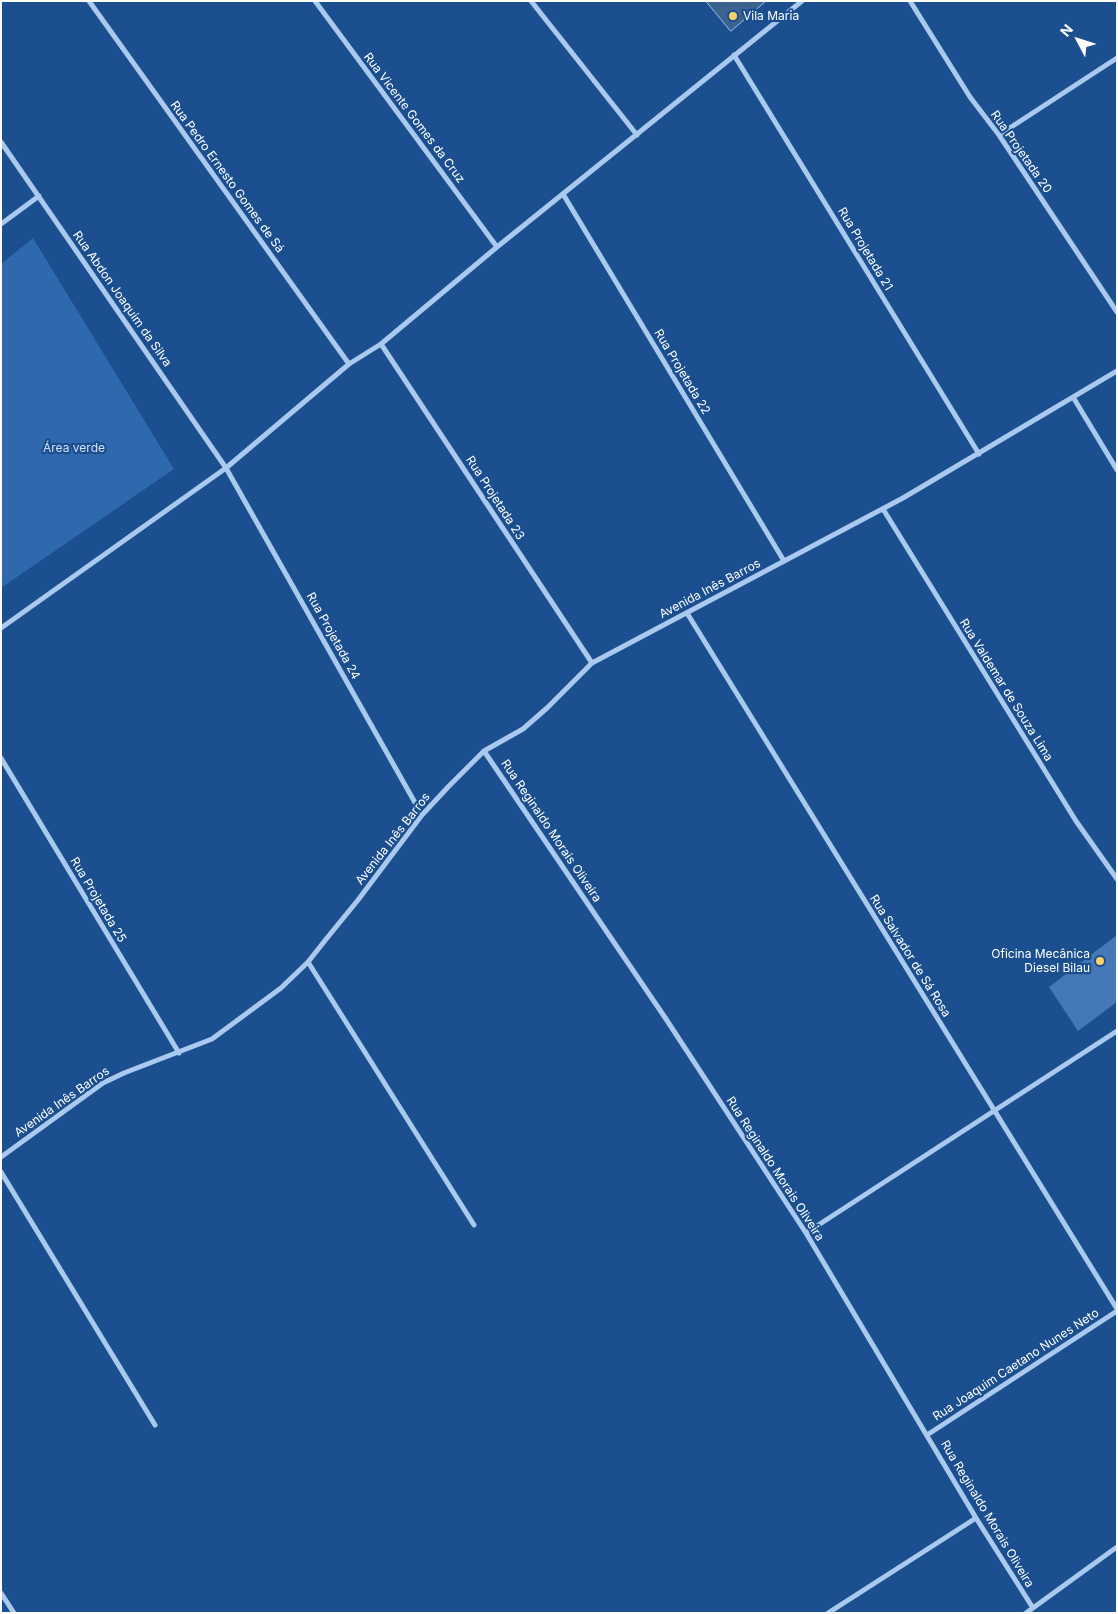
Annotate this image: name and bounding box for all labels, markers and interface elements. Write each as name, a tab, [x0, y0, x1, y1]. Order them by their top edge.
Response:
place label: Vila Maria	[743, 9, 799, 23]
marker: Vila Maria	[727, 10, 739, 22]
north arrow	[1053, 15, 1103, 65]
text: N	[1056, 20, 1076, 40]
street label: Rua Vicente Gomes da Cruz	[360, 50, 468, 186]
street label: Rua Pedro Ernesto Gomes de Sá	[167, 98, 287, 256]
street label: Rua Projetada 20	[987, 108, 1055, 196]
street label: Rua Projetada 21	[835, 205, 895, 293]
street label: Rua Abdon Joaquim da Silva	[70, 228, 174, 370]
street label: Rua Projetada 22	[651, 327, 713, 417]
park label: Área verde	[43, 441, 105, 455]
street label: Rua Projetada 23	[463, 453, 527, 543]
street label: Avenida Inês Barros	[657, 556, 763, 622]
street label: Rua Projetada 24	[303, 590, 363, 682]
street label: Rua Valdemar de Souza Lima	[956, 616, 1056, 764]
street label: Rua Reginaldo Morais Oliveira	[498, 757, 604, 905]
street label: Avenida Inês Barros	[353, 790, 433, 888]
street label: Rua Projetada 25	[67, 855, 129, 945]
street label: Rua Salvador de Sá Rosa	[866, 892, 954, 1020]
place label: Oficina Mecânica Diesel Bilau	[991, 947, 1090, 975]
marker: Oficina Mecânica Diesel Bilau	[1094, 955, 1106, 967]
street label: Avenida Inês Barros	[12, 1064, 112, 1140]
street label: Rua Reginaldo Morais Oliveira	[723, 1094, 827, 1244]
street label: Rua Joaquim Caetano Nunes Neto	[930, 1306, 1102, 1424]
street label: Rua Reginaldo Morais Oliveira	[937, 1438, 1037, 1590]

